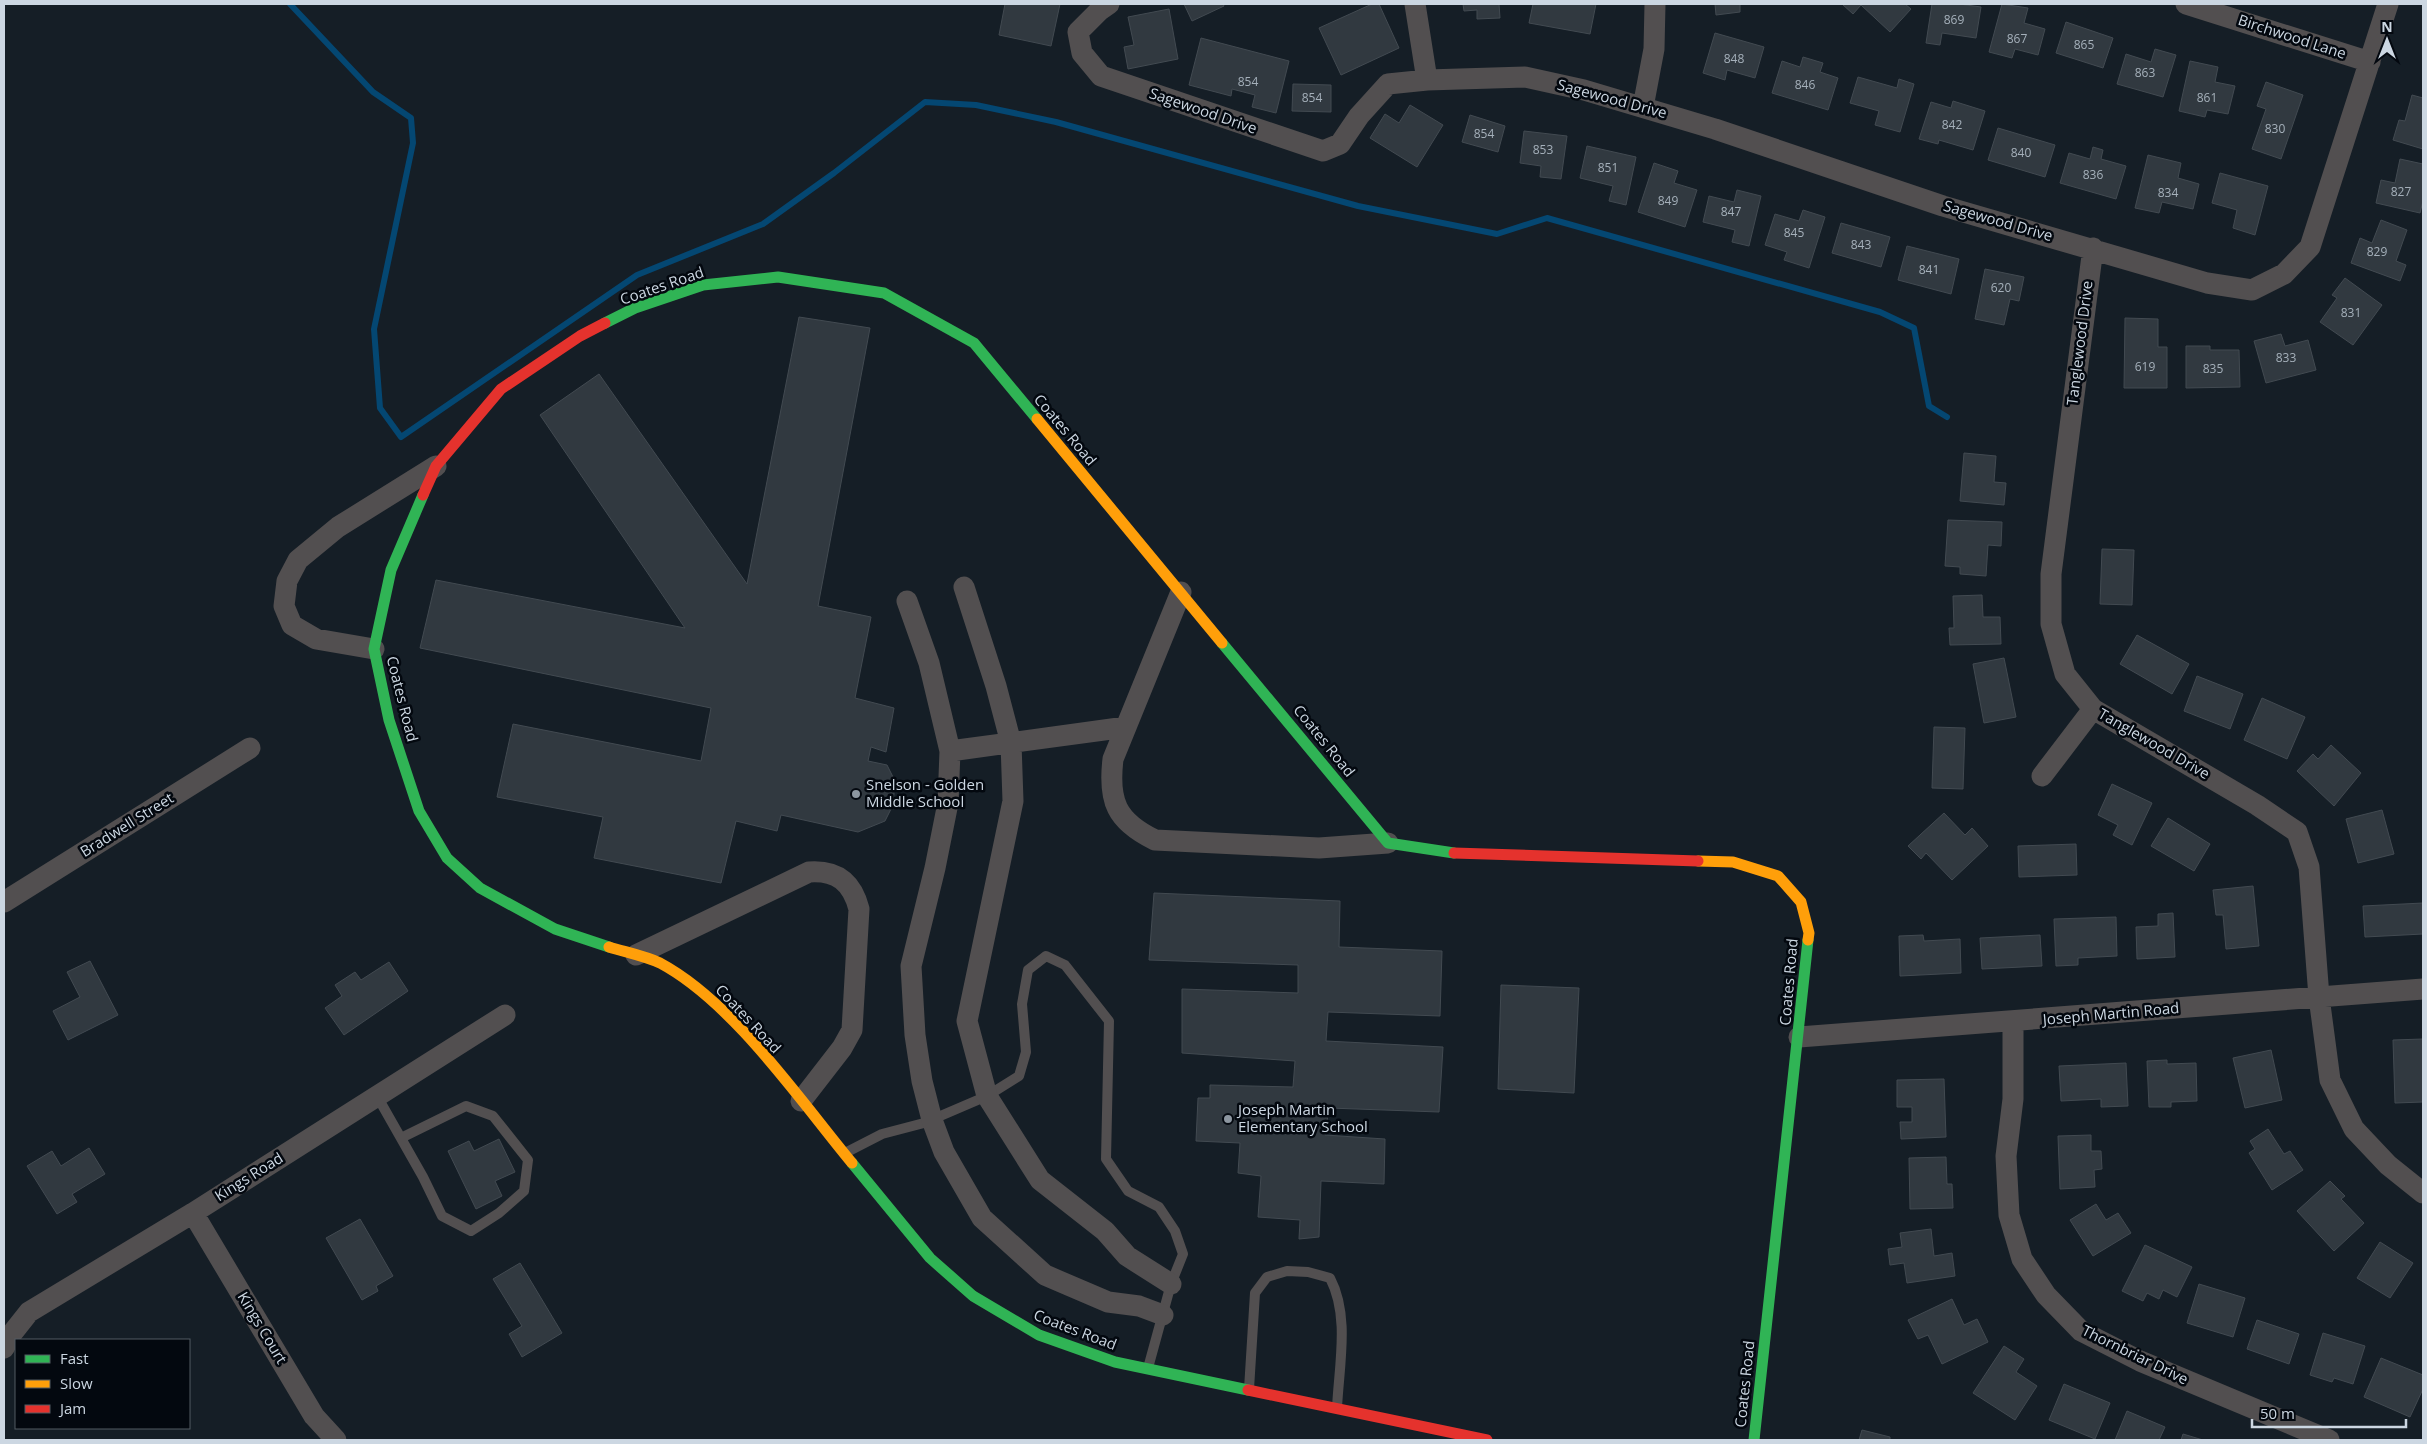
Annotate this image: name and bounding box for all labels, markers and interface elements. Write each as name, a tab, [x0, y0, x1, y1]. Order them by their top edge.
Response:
street label: Birchwood Lane	[2236, 9, 2349, 63]
house number: 869	[1944, 11, 1964, 28]
north arrow	[2362, 15, 2412, 65]
text: N	[2381, 17, 2393, 36]
house number: 867	[2007, 30, 2027, 47]
house number: 865	[2074, 36, 2094, 53]
house number: 848	[1724, 50, 1744, 67]
house number: 863	[2135, 64, 2155, 81]
house number: 854	[1238, 73, 1258, 90]
street label: Sagewood Drive	[1555, 74, 1669, 122]
house number: 846	[1795, 76, 1815, 93]
street label: Sagewood Drive	[1147, 82, 1260, 138]
house number: 854	[1302, 89, 1322, 106]
house number: 861	[2197, 89, 2217, 106]
house number: 842	[1942, 116, 1962, 133]
house number: 830	[2265, 120, 2285, 137]
house number: 854	[1474, 125, 1494, 142]
house number: 853	[1533, 141, 1553, 158]
house number: 840	[2011, 144, 2031, 161]
house number: 851	[1598, 159, 1618, 176]
house number: 836	[2083, 166, 2103, 183]
house number: 827	[2391, 183, 2411, 200]
house number: 834	[2158, 184, 2178, 201]
house number: 849	[1658, 192, 1678, 209]
street label: Sagewood Drive	[1941, 195, 2055, 245]
house number: 847	[1721, 203, 1741, 220]
house number: 845	[1784, 224, 1804, 241]
house number: 843	[1851, 236, 1871, 253]
house number: 829	[2367, 243, 2387, 260]
street label: Coates Road	[617, 261, 706, 309]
house number: 841	[1919, 261, 1939, 278]
house number: 620	[1991, 279, 2011, 296]
street label: Tanglewood Drive	[2061, 279, 2097, 406]
house number: 831	[2341, 304, 2361, 321]
house number: 833	[2276, 349, 2296, 366]
house number: 619	[2135, 358, 2155, 375]
house number: 835	[2203, 360, 2223, 377]
street label: Coates Road	[1030, 389, 1102, 469]
street label: Coates Road	[383, 654, 423, 744]
street label: Coates Road	[1289, 700, 1360, 781]
street label: Tanglewood Drive	[2095, 703, 2214, 783]
place label: Snelson - Golden Middle School	[866, 774, 984, 811]
street label: Bradwell Street	[76, 787, 177, 861]
marker: Snelson - Golden Middle School	[850, 788, 862, 800]
street label: Coates Road	[1774, 937, 1802, 1026]
street label: Coates Road	[712, 980, 786, 1057]
street label: Joseph Martin Road	[2040, 997, 2180, 1029]
place label: Joseph Martin Elementary School	[1236, 1099, 1368, 1136]
marker: Joseph Martin Elementary School	[1222, 1113, 1234, 1125]
street label: Kings Road	[210, 1147, 286, 1205]
street label: Kings Court	[234, 1288, 292, 1367]
street label: Coates Road	[1031, 1304, 1120, 1354]
street label: Thornbriar Drive	[2079, 1320, 2192, 1389]
legend	[15, 1339, 190, 1429]
street label: Coates Road	[1729, 1339, 1759, 1428]
text: Fast	[60, 1348, 89, 1368]
text: Slow	[60, 1373, 93, 1393]
scale bar	[2252, 1396, 2406, 1428]
text: Jam	[58, 1398, 86, 1418]
text: 50 m	[2260, 1403, 2295, 1423]

